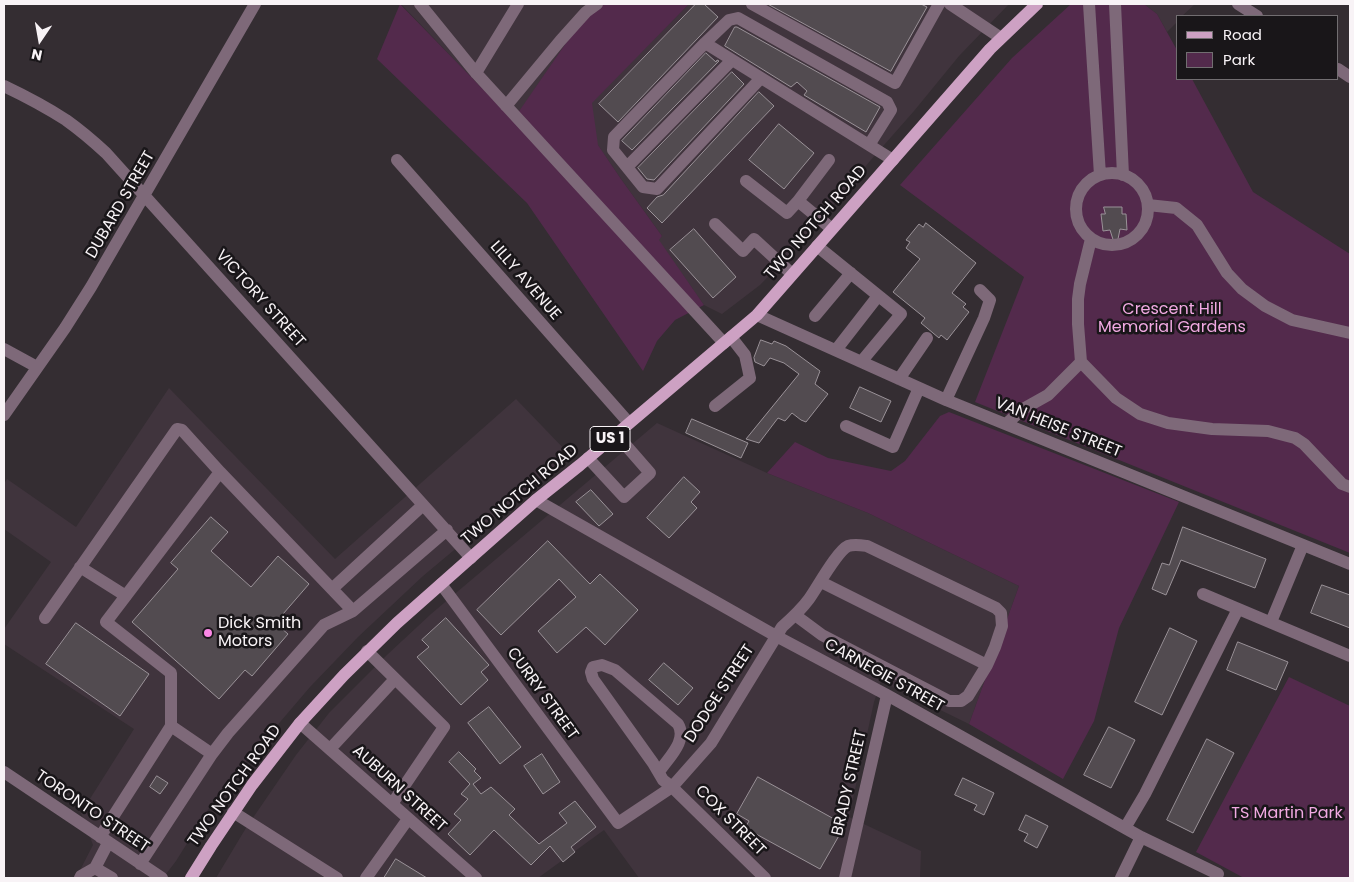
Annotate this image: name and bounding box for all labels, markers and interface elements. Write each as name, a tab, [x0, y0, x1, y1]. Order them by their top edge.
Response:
north arrow	[15, 15, 65, 65]
legend	[1176, 15, 1339, 80]
text: Road	[1223, 24, 1262, 45]
text: N	[30, 44, 44, 66]
text: Park	[1223, 49, 1255, 70]
street label: DUBARD STREET	[82, 148, 160, 262]
street label: TWO NOTCH ROAD	[761, 162, 871, 284]
street label: LILLY AVENUE	[485, 238, 565, 324]
street label: VICTORY STREET	[211, 246, 309, 352]
park label: Crescent Hill Memorial Gardens	[1098, 300, 1246, 338]
street label: VAN HEISE STREET	[992, 394, 1124, 462]
road number: US 1	[590, 426, 630, 452]
street label: TWO NOTCH ROAD	[458, 441, 582, 549]
place label: Dick Smith Motors	[218, 614, 301, 652]
marker: Dick Smith Motors	[202, 627, 214, 639]
street label: CARNEGIE STREET	[821, 635, 947, 717]
street label: DODGE STREET	[681, 641, 759, 747]
street label: CURRY STREET	[502, 644, 582, 744]
street label: TWO NOTCH ROAD	[184, 721, 286, 851]
street label: BRADY STREET	[828, 728, 872, 838]
street label: AUBURN STREET	[348, 742, 450, 836]
street label: TORONTO STREET	[31, 767, 153, 857]
street label: COX STREET	[691, 782, 769, 860]
park label: TS Martin Park	[1231, 804, 1343, 824]

